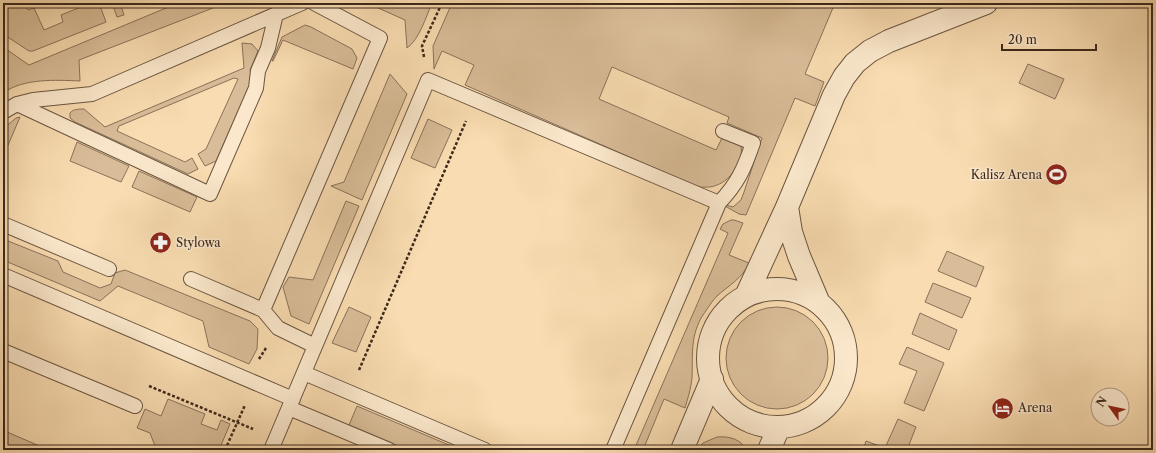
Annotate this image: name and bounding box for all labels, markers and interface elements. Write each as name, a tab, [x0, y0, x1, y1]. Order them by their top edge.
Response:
scale bar	[1002, 26, 1096, 52]
text: 20 m	[1008, 32, 1037, 47]
sports icon: Kalisz Arena	[1044, 162, 1070, 188]
place label: Kalisz Arena	[971, 167, 1043, 182]
pharmacy icon: Stylowa	[148, 230, 174, 256]
place label: Stylowa	[176, 235, 221, 250]
north arrow	[1090, 387, 1130, 427]
text: N	[1093, 393, 1110, 409]
hotel icon: Arena	[990, 395, 1016, 421]
place label: Arena	[1017, 400, 1053, 415]

